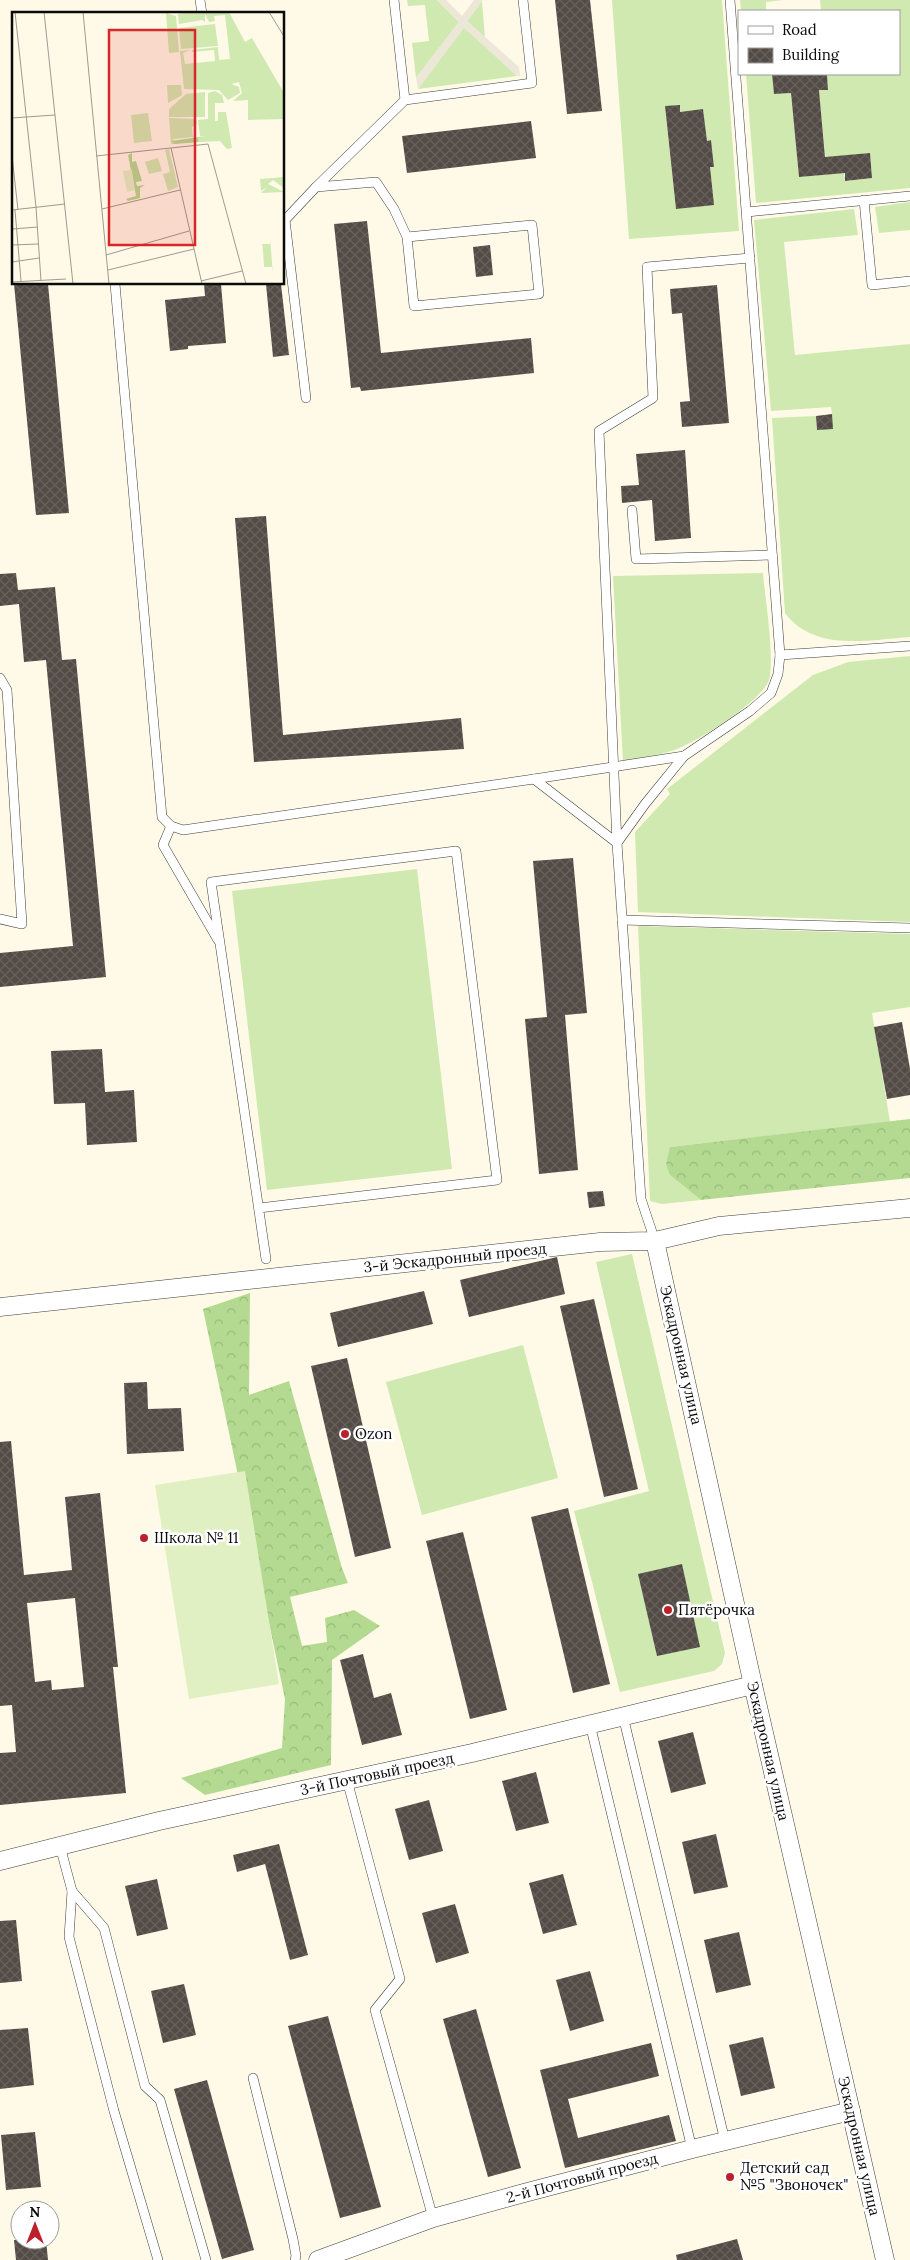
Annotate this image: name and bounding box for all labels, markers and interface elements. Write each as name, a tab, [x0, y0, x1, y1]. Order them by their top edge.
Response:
legend	[738, 10, 900, 75]
inset map	[12, 12, 285, 285]
text: Road	[782, 20, 817, 39]
text: Building	[782, 45, 840, 64]
street label: 3-й Эскадронный проезд	[363, 1238, 547, 1277]
street label: Эскадронная улица	[656, 1283, 707, 1427]
place label: Ozon	[355, 1424, 392, 1443]
marker: Ozon	[339, 1428, 351, 1440]
place label: Школа № 11	[154, 1528, 238, 1547]
marker: Школа № 11	[138, 1532, 150, 1544]
place label: Пятёрочка	[678, 1600, 755, 1619]
marker: Пятёрочка	[662, 1604, 674, 1616]
street label: Эскадронная улица	[743, 1679, 794, 1823]
street label: 3-й Почтовый проезд	[298, 1748, 456, 1799]
street label: Эскадронная улица	[834, 2074, 885, 2218]
street label: 2-й Почтовый проезд	[504, 2148, 660, 2207]
place label: Детский сад №5 "Звоночек"	[740, 2158, 848, 2194]
marker: Детский сад №5 "Звоночек"	[724, 2171, 736, 2183]
north arrow	[10, 2200, 60, 2250]
text: N	[30, 2203, 41, 2221]

